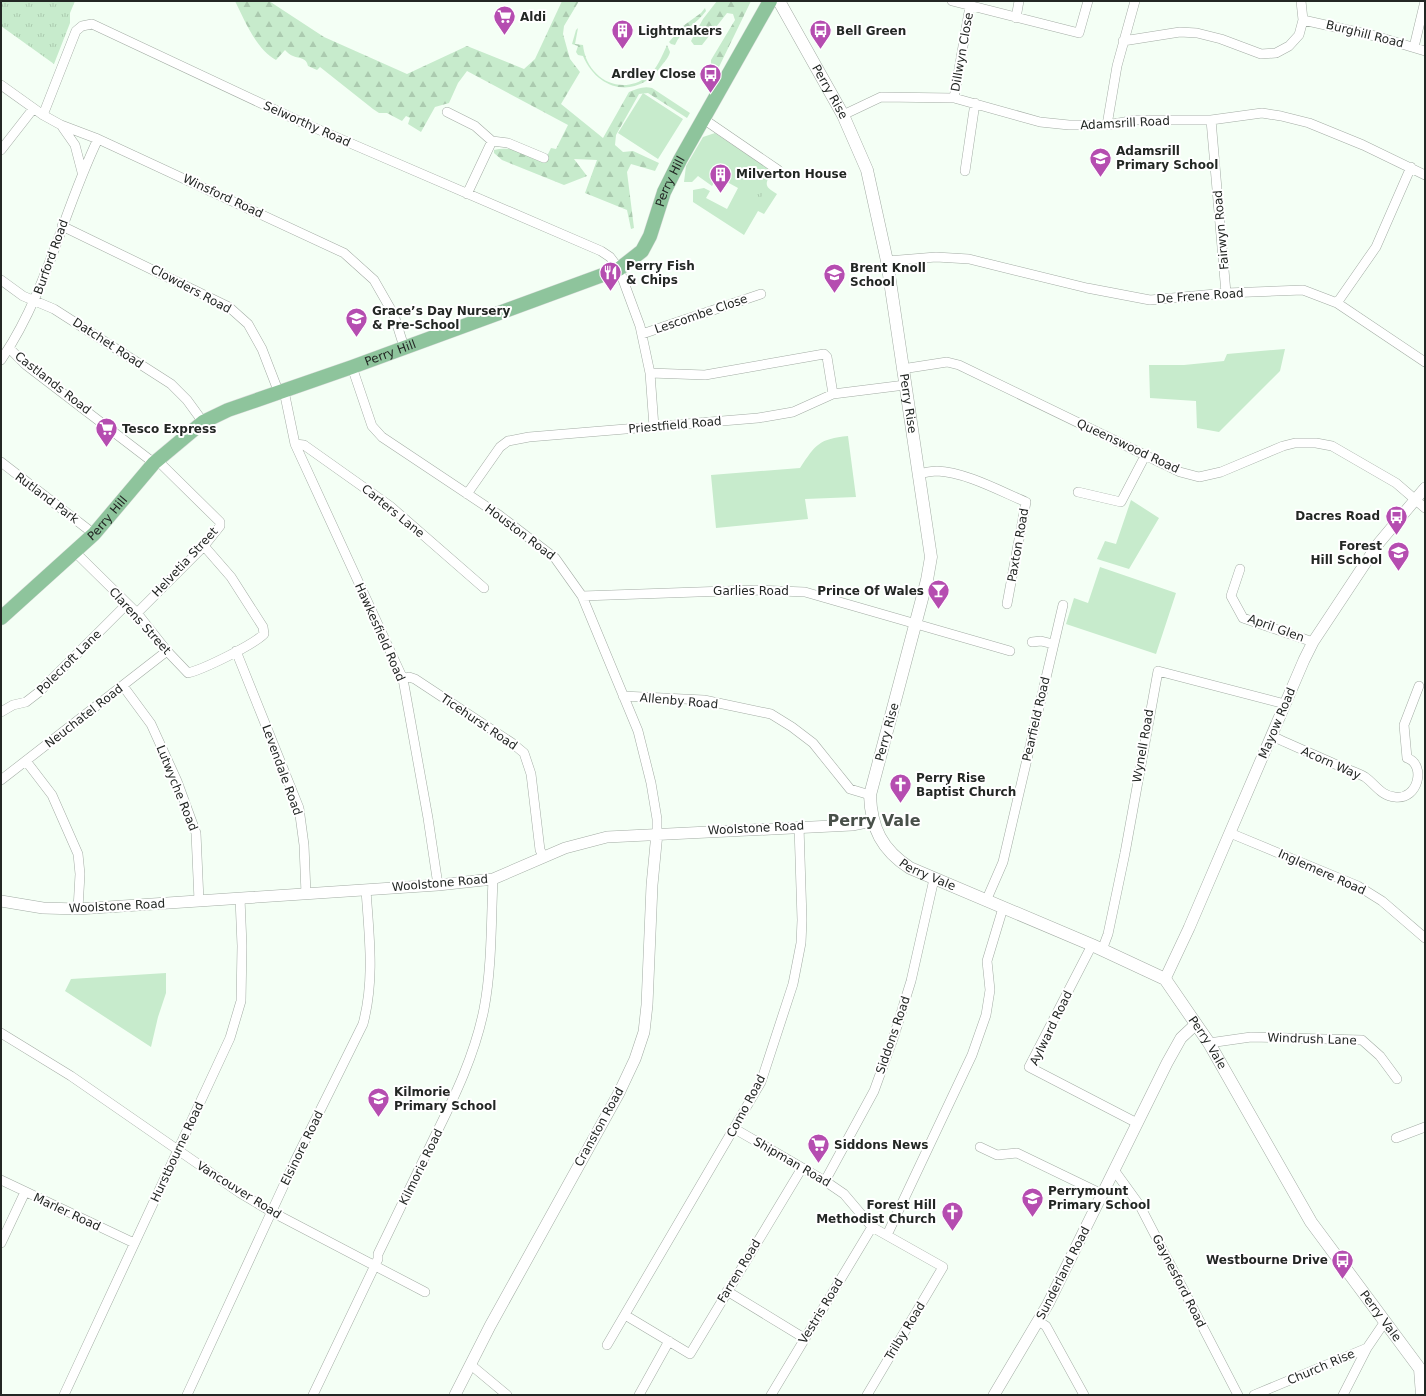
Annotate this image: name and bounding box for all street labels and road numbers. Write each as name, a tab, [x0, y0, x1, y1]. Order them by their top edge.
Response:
street label: Dillwyn Close	[948, 11, 976, 93]
street label: Burghill Road	[1325, 18, 1405, 50]
street label: Perry Rise	[809, 62, 851, 121]
street label: Selworthy Road	[261, 99, 353, 149]
street label: Adamsrill Road	[1080, 114, 1170, 132]
street label: Perry Hill	[653, 154, 688, 208]
street label: Winsford Road	[181, 171, 265, 221]
street label: Fairwyn Road	[1211, 190, 1231, 270]
street label: Burford Road	[31, 218, 71, 296]
street label: Clowders Road	[148, 262, 234, 316]
street label: De Frene Road	[1156, 286, 1244, 306]
street label: Lescombe Close	[653, 292, 749, 336]
street label: Datchet Road	[70, 315, 146, 371]
street label: Perry Hill	[363, 337, 418, 369]
street label: Castlands Road	[12, 349, 94, 417]
street label: Perry Rise	[897, 373, 920, 434]
street label: Priestfield Road	[628, 414, 722, 436]
street label: Queenswood Road	[1074, 416, 1182, 476]
street label: Rutland Park	[13, 470, 82, 526]
street label: Carters Lane	[359, 481, 427, 541]
street label: Perry Hill	[85, 493, 130, 543]
street label: Houston Road	[482, 501, 558, 563]
street label: Paxton Road	[1005, 507, 1031, 583]
street label: Helvetia Street	[149, 524, 221, 600]
street label: Hawkesfield Road	[352, 581, 408, 683]
street label: Garlies Road	[713, 584, 789, 598]
street label: Clarens Street	[106, 585, 174, 658]
street label: April Glen	[1246, 611, 1306, 645]
street label: Polecroft Lane	[34, 627, 104, 697]
street label: Pearfield Road	[1019, 675, 1053, 763]
street label: Neuchatel Road	[42, 681, 126, 751]
street label: Mayow Road	[1256, 685, 1298, 761]
street label: Ticehurst Road	[437, 691, 520, 753]
street label: Allenby Road	[639, 691, 719, 711]
street label: Perry Rise	[872, 701, 902, 763]
street label: Wynell Road	[1130, 708, 1156, 784]
street label: Levendale Road	[259, 723, 305, 817]
street label: Lutwyche Road	[153, 743, 201, 833]
street label: Acorn Way	[1299, 744, 1363, 782]
street label: Woolstone Road	[707, 818, 805, 838]
street label: Inglemere Road	[1276, 846, 1368, 898]
street label: Perry Vale	[897, 856, 958, 894]
street label: Woolstone Road	[391, 872, 489, 894]
street label: Woolstone Road	[68, 896, 166, 916]
street label: Aylward Road	[1027, 988, 1075, 1068]
street label: Siddons Road	[873, 994, 913, 1076]
street label: Perry Vale	[1186, 1013, 1229, 1072]
street label: Windrush Lane	[1267, 1030, 1357, 1048]
street label: Como Road	[724, 1072, 768, 1140]
street label: Cranston Road	[572, 1085, 626, 1169]
street label: Hurstbourne Road	[148, 1100, 206, 1204]
street label: Elsinore Road	[278, 1108, 326, 1188]
street label: Kilmorie Road	[396, 1127, 446, 1207]
street label: Shipman Road	[751, 1134, 833, 1190]
street label: Vancouver Road	[194, 1158, 284, 1222]
street label: Marler Road	[31, 1190, 103, 1234]
street label: Sunderland Road	[1033, 1224, 1093, 1322]
street label: Gaynesford Road	[1149, 1232, 1209, 1330]
street label: Farren Road	[715, 1237, 763, 1305]
street label: Vestris Road	[796, 1276, 846, 1346]
street label: Perry Vale	[1357, 1288, 1404, 1344]
street label: Trilby Road	[882, 1299, 928, 1364]
street label: Church Rise	[1285, 1347, 1357, 1387]

